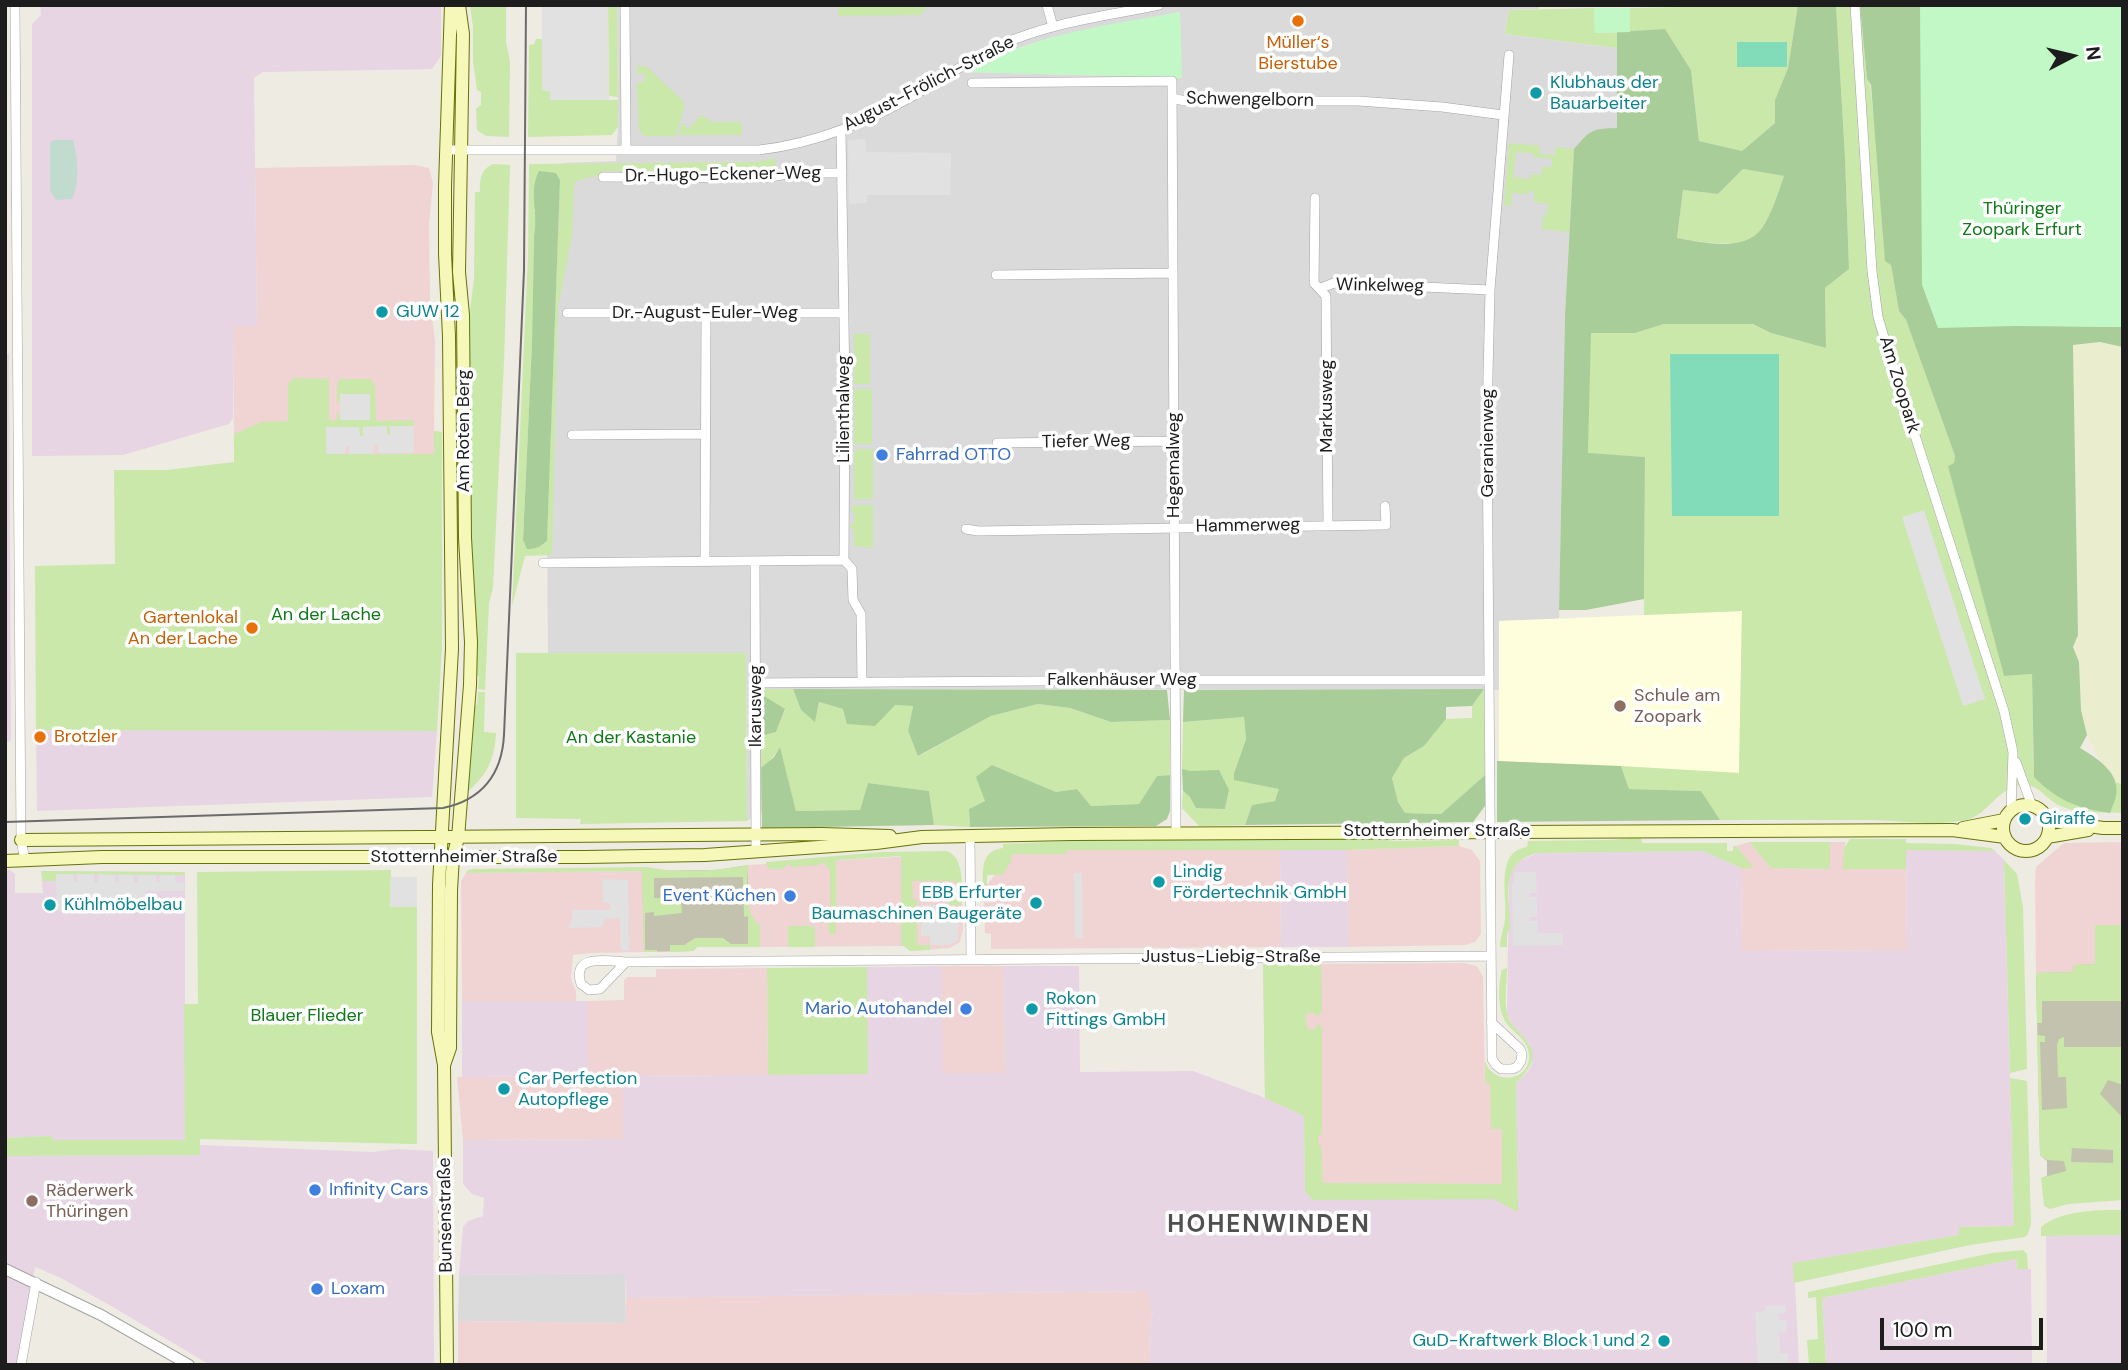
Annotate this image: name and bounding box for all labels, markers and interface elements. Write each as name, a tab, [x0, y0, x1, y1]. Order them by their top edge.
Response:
marker: Müller‘s Bierstube	[1290, 13, 1306, 29]
north arrow	[2037, 21, 2107, 91]
street label: August-Frölich-Straße	[840, 31, 1018, 137]
place label: Müller‘s Bierstube	[1258, 32, 1338, 74]
text: N	[2080, 45, 2107, 62]
place label: Klubhaus der Bauarbeiter	[1550, 72, 1659, 114]
marker: Klubhaus der Bauarbeiter	[1528, 85, 1544, 101]
street label: Schwengelborn	[1186, 88, 1314, 112]
street label: Dr.-Hugo-Eckener-Weg	[625, 162, 821, 188]
park label: Thüringer Zoopark Erfurt	[1962, 198, 2082, 241]
street label: Winkelweg	[1336, 274, 1424, 298]
place label: GUW 12	[396, 301, 460, 323]
street label: Dr.-August-Euler-Weg	[612, 302, 798, 324]
marker: GUW 12	[374, 304, 390, 320]
street label: Am Zoopark	[1874, 334, 1924, 436]
street label: Lilienthalweg	[833, 355, 855, 463]
street label: Markusweg	[1316, 359, 1338, 453]
street label: Am Roten Berg	[453, 370, 475, 492]
street label: Geranienweg	[1477, 388, 1499, 498]
street label: Hegemalweg	[1163, 412, 1185, 518]
street label: Tiefer Weg	[1041, 430, 1131, 454]
place label: Fahrrad OTTO	[896, 444, 1011, 466]
marker: Fahrrad OTTO	[874, 447, 890, 463]
street label: Hammerweg	[1196, 514, 1300, 538]
park label: An der Lache	[271, 604, 381, 626]
place label: Gartenlokal An der Lache	[128, 607, 238, 650]
marker: Gartenlokal An der Lache	[244, 620, 260, 636]
street label: Ikarusweg	[745, 665, 767, 747]
street label: Falkenhäuser Weg	[1047, 669, 1197, 691]
place label: Schule am Zoopark	[1634, 685, 1720, 728]
marker: Schule am Zoopark	[1612, 698, 1628, 714]
place label: Brotzler	[54, 726, 118, 748]
park label: An der Kastanie	[566, 727, 696, 749]
marker: Brotzler	[32, 729, 48, 745]
place label: Giraffe	[2039, 808, 2096, 830]
marker: Giraffe	[2017, 811, 2033, 827]
street label: Stotternheimer Straße	[1343, 820, 1531, 842]
street label: Stotternheimer Straße	[370, 846, 558, 868]
place label: Lindig Fördertechnik GmbH	[1173, 861, 1347, 903]
marker: Lindig Fördertechnik GmbH	[1151, 874, 1167, 890]
place label: EBB Erfurter Baumaschinen Baugeräte	[811, 882, 1022, 924]
place label: Event Küchen	[663, 885, 776, 907]
marker: Event Küchen	[782, 888, 798, 904]
place label: Kühlmöbelbau	[64, 894, 182, 916]
marker: EBB Erfurter Baumaschinen Baugeräte	[1028, 895, 1044, 911]
marker: Kühlmöbelbau	[42, 897, 58, 913]
street label: Justus-Liebig-Straße	[1141, 946, 1321, 968]
place label: Rokon Fittings GmbH	[1046, 988, 1166, 1030]
place label: Mario Autohandel	[805, 998, 952, 1020]
marker: Mario Autohandel	[958, 1001, 974, 1017]
marker: Rokon Fittings GmbH	[1024, 1001, 1040, 1017]
park label: Blauer Flieder	[250, 1005, 364, 1027]
place label: Car Perfection Autopflege	[518, 1068, 637, 1110]
marker: Car Perfection Autopflege	[496, 1081, 512, 1097]
street label: Bunsenstraße	[434, 1157, 458, 1273]
place label: Infinity Cars	[329, 1179, 429, 1201]
place label: Räderwerk Thüringen	[46, 1180, 134, 1222]
marker: Infinity Cars	[307, 1182, 323, 1198]
marker: Räderwerk Thüringen	[24, 1193, 40, 1209]
district label: HOHENWINDEN	[1169, 1212, 1369, 1240]
place label: Loxam	[331, 1278, 385, 1300]
marker: Loxam	[309, 1281, 325, 1297]
scale bar	[1883, 1304, 2046, 1348]
text: 100 m	[1893, 1316, 1953, 1344]
place label: GuD-Kraftwerk Block 1 und 2	[1412, 1330, 1650, 1352]
marker: GuD-Kraftwerk Block 1 und 2	[1656, 1333, 1672, 1349]

